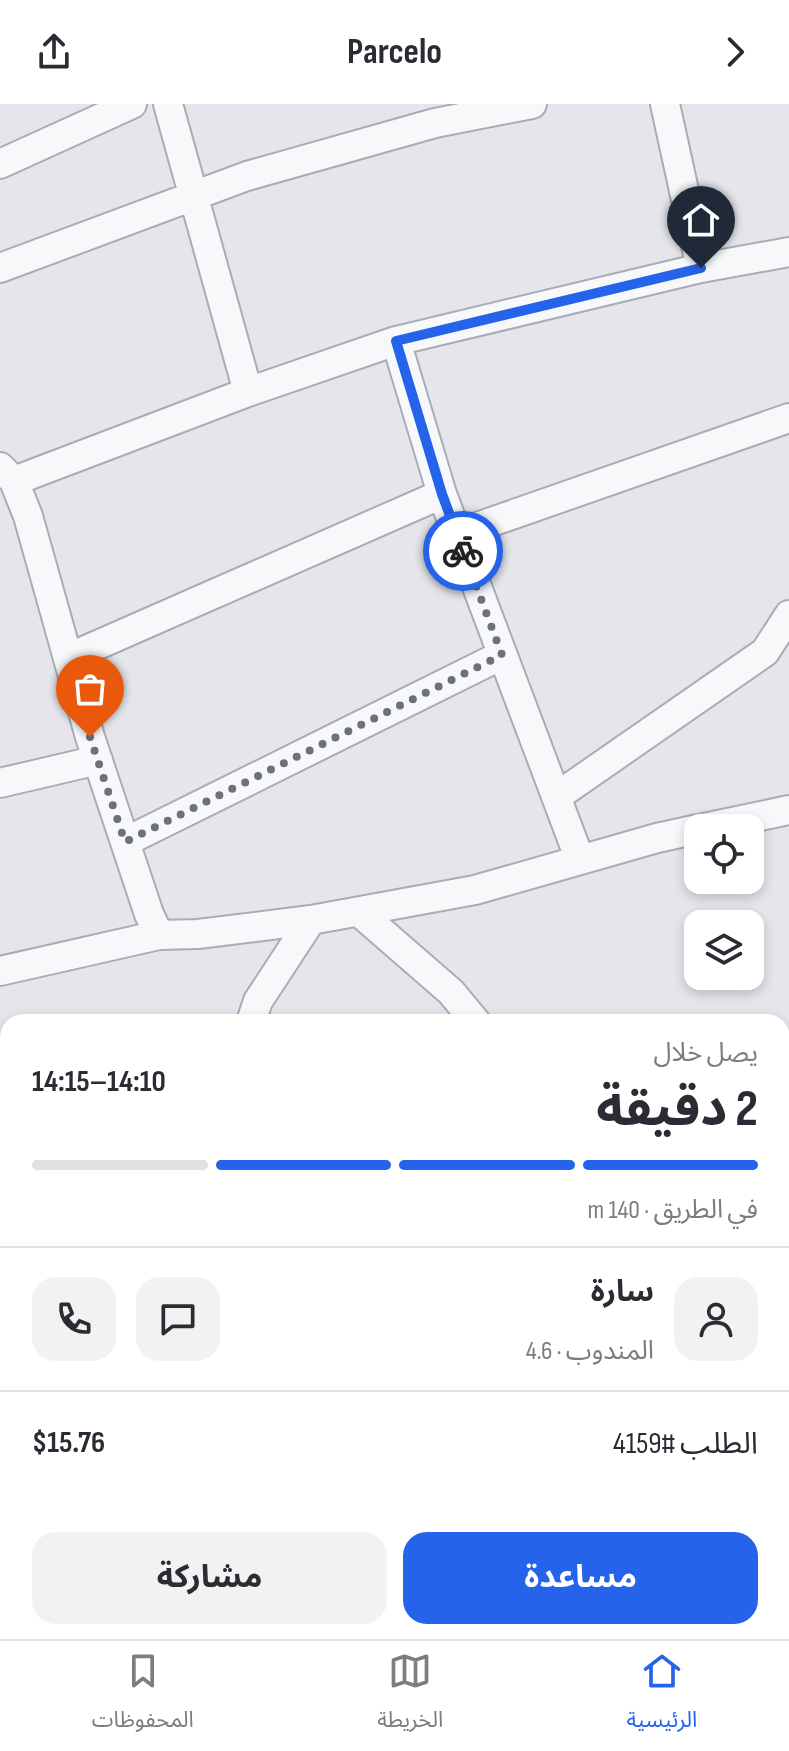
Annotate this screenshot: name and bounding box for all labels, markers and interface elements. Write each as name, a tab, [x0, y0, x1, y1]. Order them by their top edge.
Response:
icon: share	[32, 30, 76, 74]
icon: forward	[713, 30, 757, 74]
text: Parcelo	[347, 31, 442, 74]
pin	[667, 186, 735, 268]
icon: home	[679, 198, 723, 242]
courier	[423, 511, 503, 591]
icon: bike	[441, 529, 485, 573]
pin	[56, 655, 124, 737]
icon: bag	[68, 667, 112, 711]
map controls	[684, 814, 764, 990]
button: locate	[684, 814, 764, 894]
button: layers	[684, 910, 764, 990]
text: يصل خلال	[653, 1038, 758, 1069]
text: 14:10–14:15	[32, 1064, 166, 1100]
text: 2 دقيقة	[596, 1078, 758, 1141]
text: في الطريق · 140 m	[588, 1195, 758, 1226]
text: سارة	[591, 1274, 654, 1310]
button: phone	[32, 1277, 116, 1361]
button: chat	[136, 1277, 220, 1361]
button: person	[674, 1277, 758, 1361]
text: المندوب · 4.6	[526, 1336, 654, 1367]
text: $15.76	[32, 1425, 105, 1461]
text: الطلب #4159	[613, 1426, 758, 1462]
button: مشاركة	[32, 1532, 387, 1624]
button: مساعدة	[403, 1532, 758, 1624]
tab: المحفوظات	[92, 1649, 194, 1743]
tab: الخريطة	[377, 1649, 443, 1743]
tab: الرئيسية	[627, 1649, 697, 1743]

